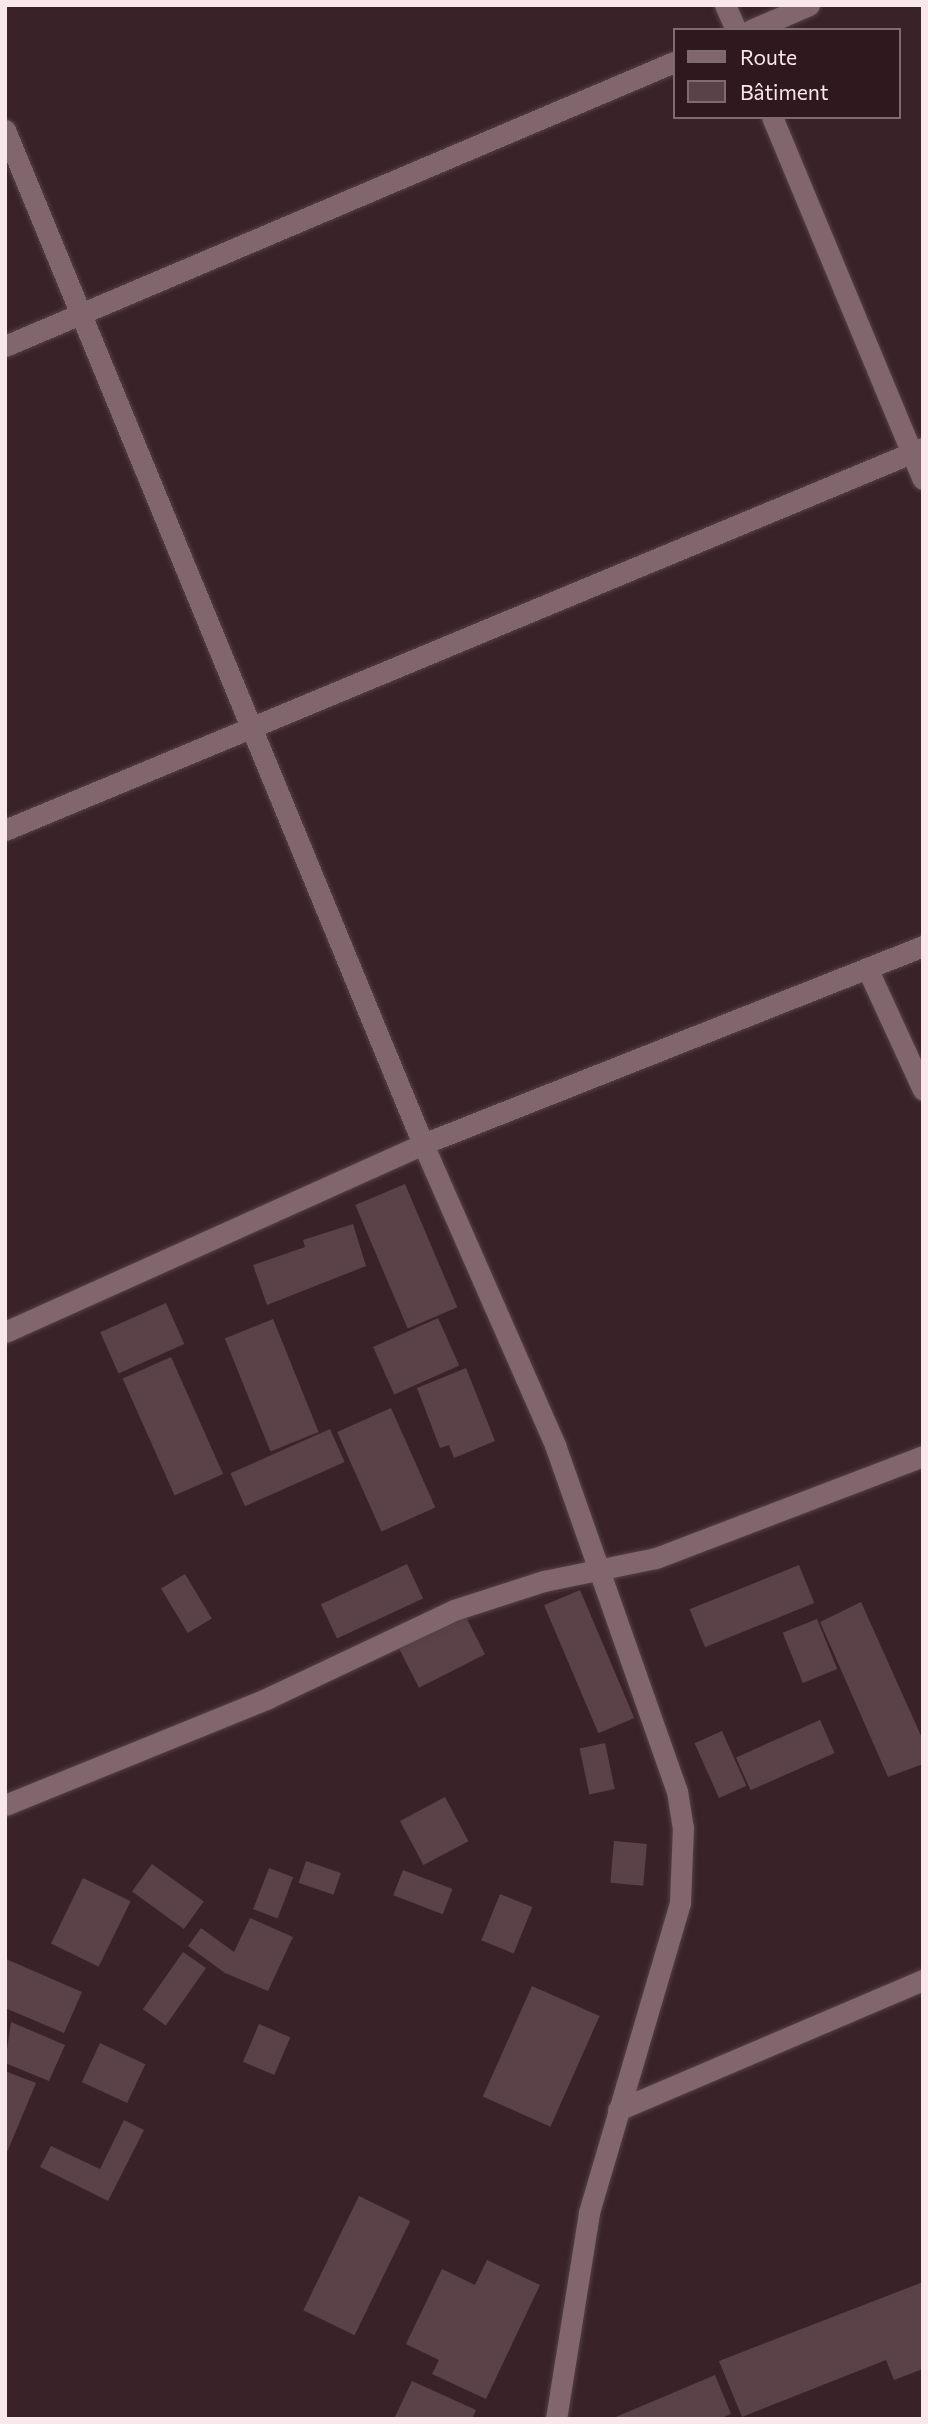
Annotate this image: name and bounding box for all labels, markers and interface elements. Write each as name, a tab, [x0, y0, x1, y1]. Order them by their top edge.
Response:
legend	[673, 28, 900, 119]
text: Route	[740, 44, 797, 69]
text: Bâtiment	[740, 79, 829, 104]

